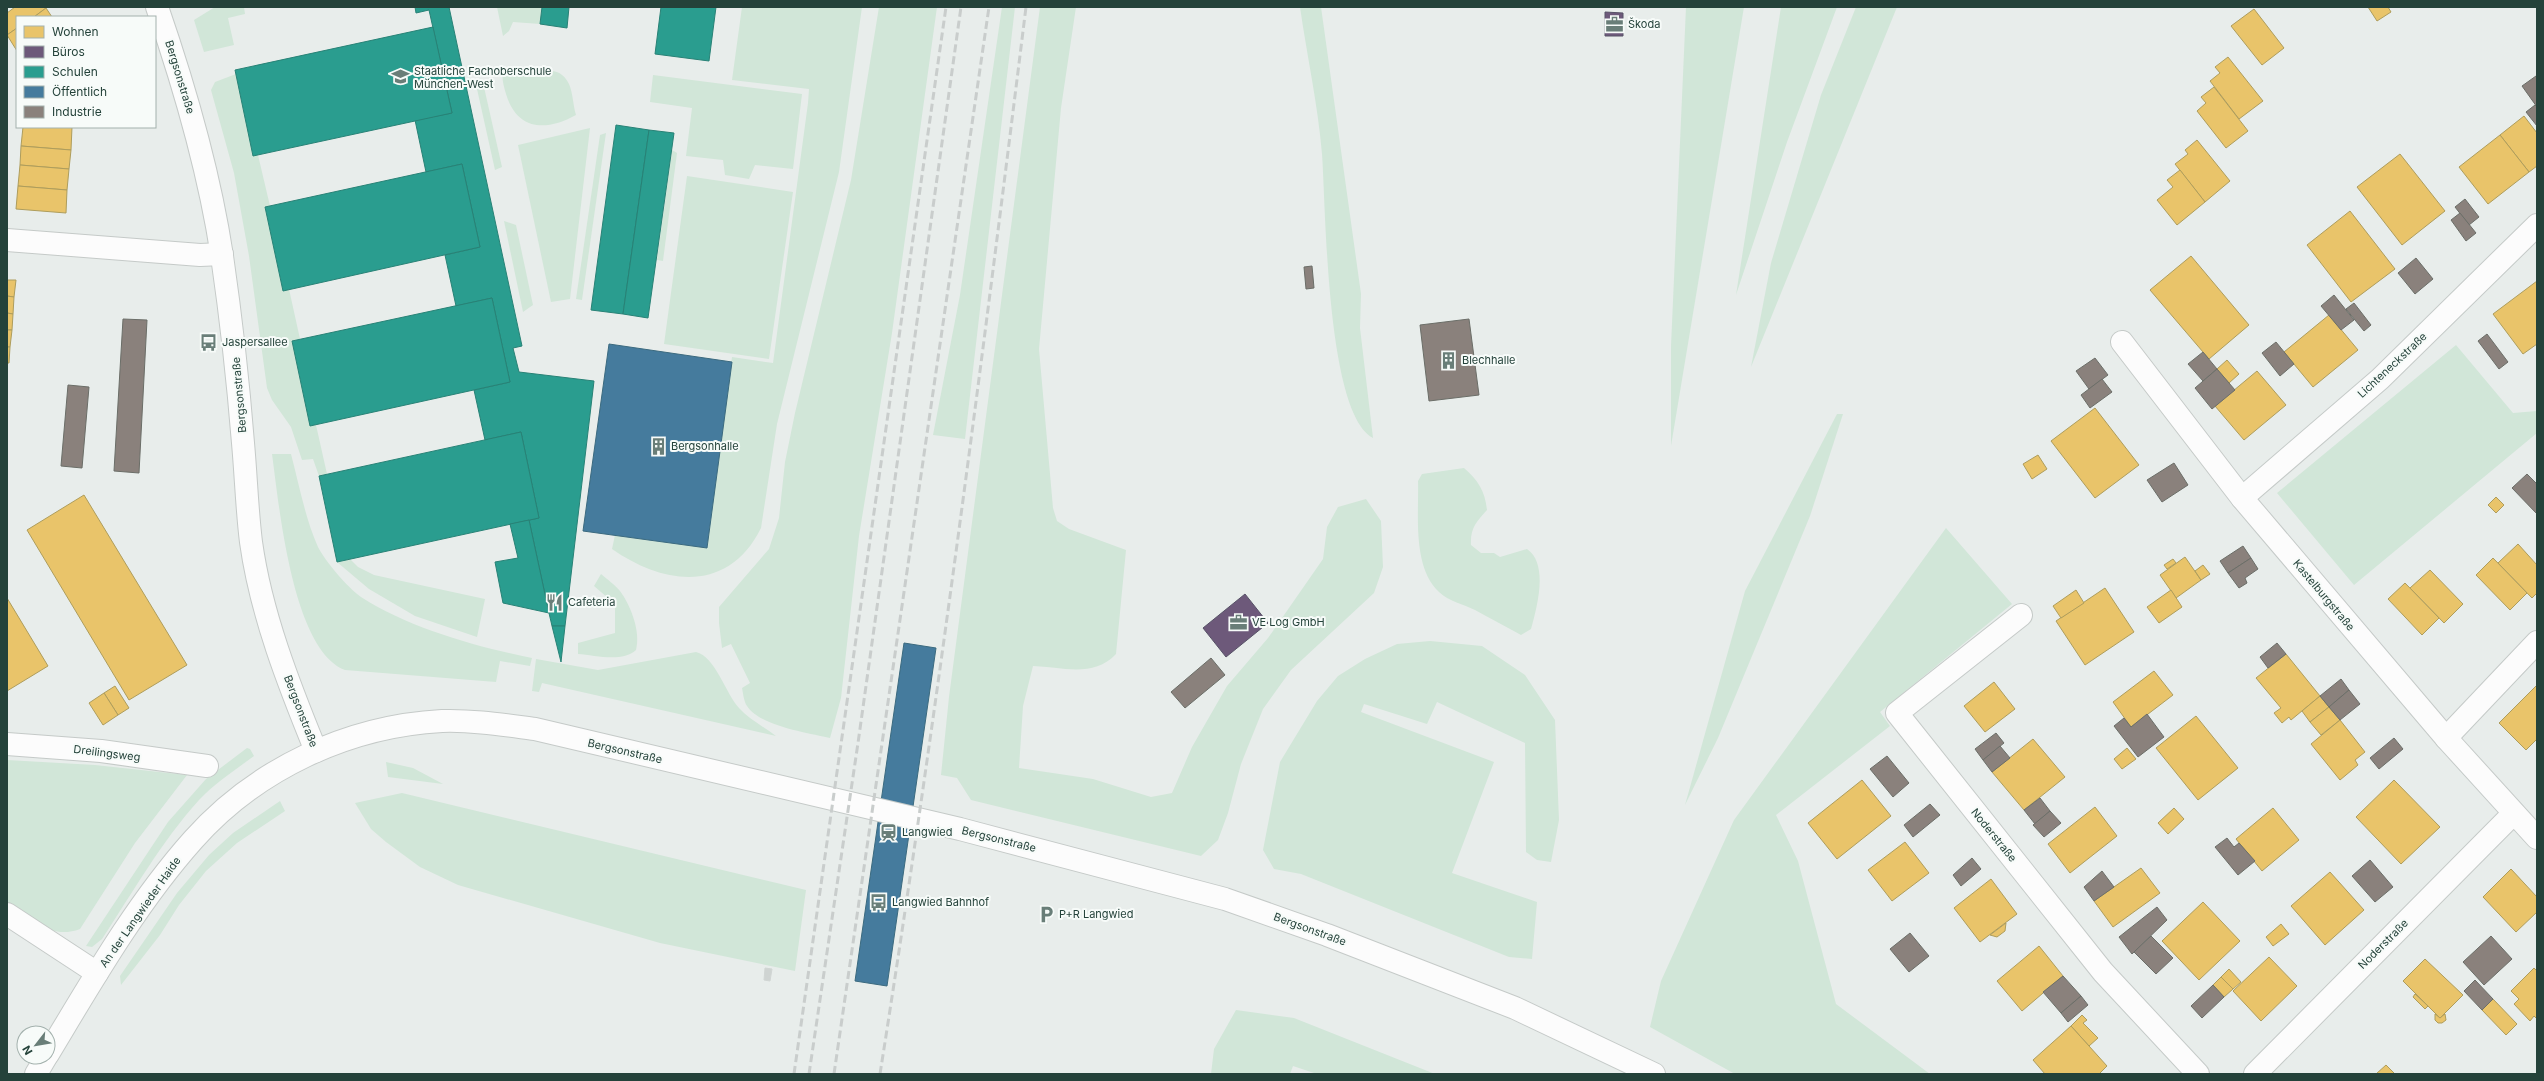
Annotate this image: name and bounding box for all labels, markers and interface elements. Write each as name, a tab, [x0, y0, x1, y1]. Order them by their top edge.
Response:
office icon: Škoda	[1605, 14, 1625, 34]
legend	[16, 16, 156, 128]
place label: Škoda	[1628, 17, 1660, 31]
text: Wohnen	[52, 24, 99, 39]
street label: Bergsonstraße	[162, 39, 198, 115]
text: Büros	[52, 44, 85, 59]
text: Schulen	[52, 64, 98, 79]
place label: Staatliche Fachoberschule München-West	[414, 64, 552, 91]
school or university icon: Staatliche Fachoberschule München-West	[391, 67, 411, 87]
text: Öffentlich	[52, 84, 107, 99]
text: Industrie	[52, 104, 102, 119]
street label: Lichteneckstraße	[2354, 329, 2430, 401]
bus stop icon: Jaspersallee	[199, 332, 219, 352]
place label: Jaspersallee	[222, 335, 288, 349]
building icon: Blechhalle	[1439, 350, 1459, 370]
place label: Blechhalle	[1462, 353, 1516, 367]
street label: Bergsonstraße	[229, 356, 249, 434]
building icon: Bergsonhalle	[648, 436, 668, 456]
place label: Bergsonhalle	[671, 439, 739, 453]
street label: Kastelburgstraße	[2290, 556, 2358, 634]
restaurant icon: Cafeteria	[545, 592, 565, 612]
place label: Cafeteria	[568, 595, 615, 609]
office icon: VE Log GmbH	[1229, 612, 1249, 632]
place label: VE Log GmbH	[1252, 615, 1325, 629]
street label: Bergsonstraße	[281, 673, 321, 749]
street label: Bergsonstraße	[586, 736, 664, 766]
street label: Dreilingsweg	[73, 742, 141, 764]
street label: Noderstraße	[1968, 805, 2020, 865]
station icon: Langwied	[879, 822, 899, 842]
street label: Bergsonstraße	[960, 823, 1038, 855]
place label: Langwied	[902, 825, 952, 839]
street label: An der Langwieder Haide	[96, 854, 184, 970]
bus stop icon: Langwied Bahnhof	[869, 892, 889, 912]
place label: Langwied Bahnhof	[892, 895, 989, 909]
parking icon: P+R Langwied	[1036, 904, 1056, 924]
place label: P+R Langwied	[1059, 907, 1133, 921]
street label: Bergsonstraße	[1272, 909, 1348, 949]
street label: Noderstraße	[2355, 916, 2411, 972]
north arrow	[16, 1025, 56, 1065]
text: N	[19, 1043, 36, 1057]

